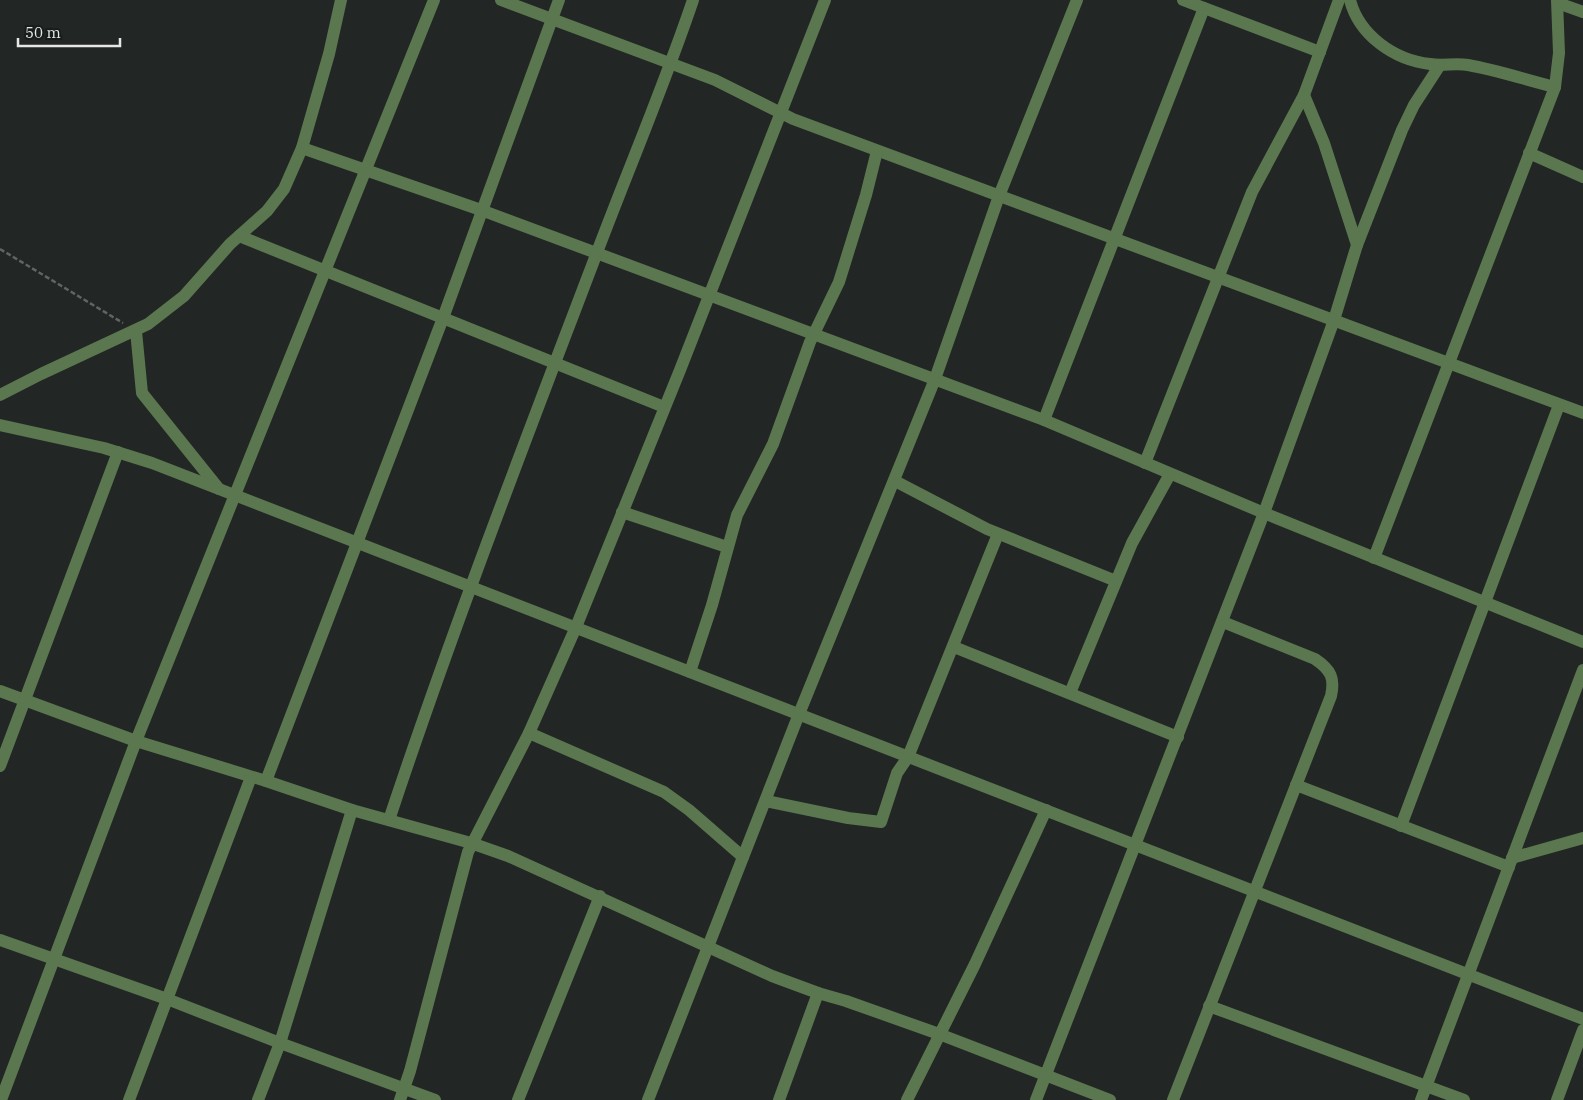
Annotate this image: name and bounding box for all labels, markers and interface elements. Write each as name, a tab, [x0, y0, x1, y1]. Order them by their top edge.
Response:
scale bar	[18, 15, 120, 47]
text: 50 m	[25, 23, 61, 42]

